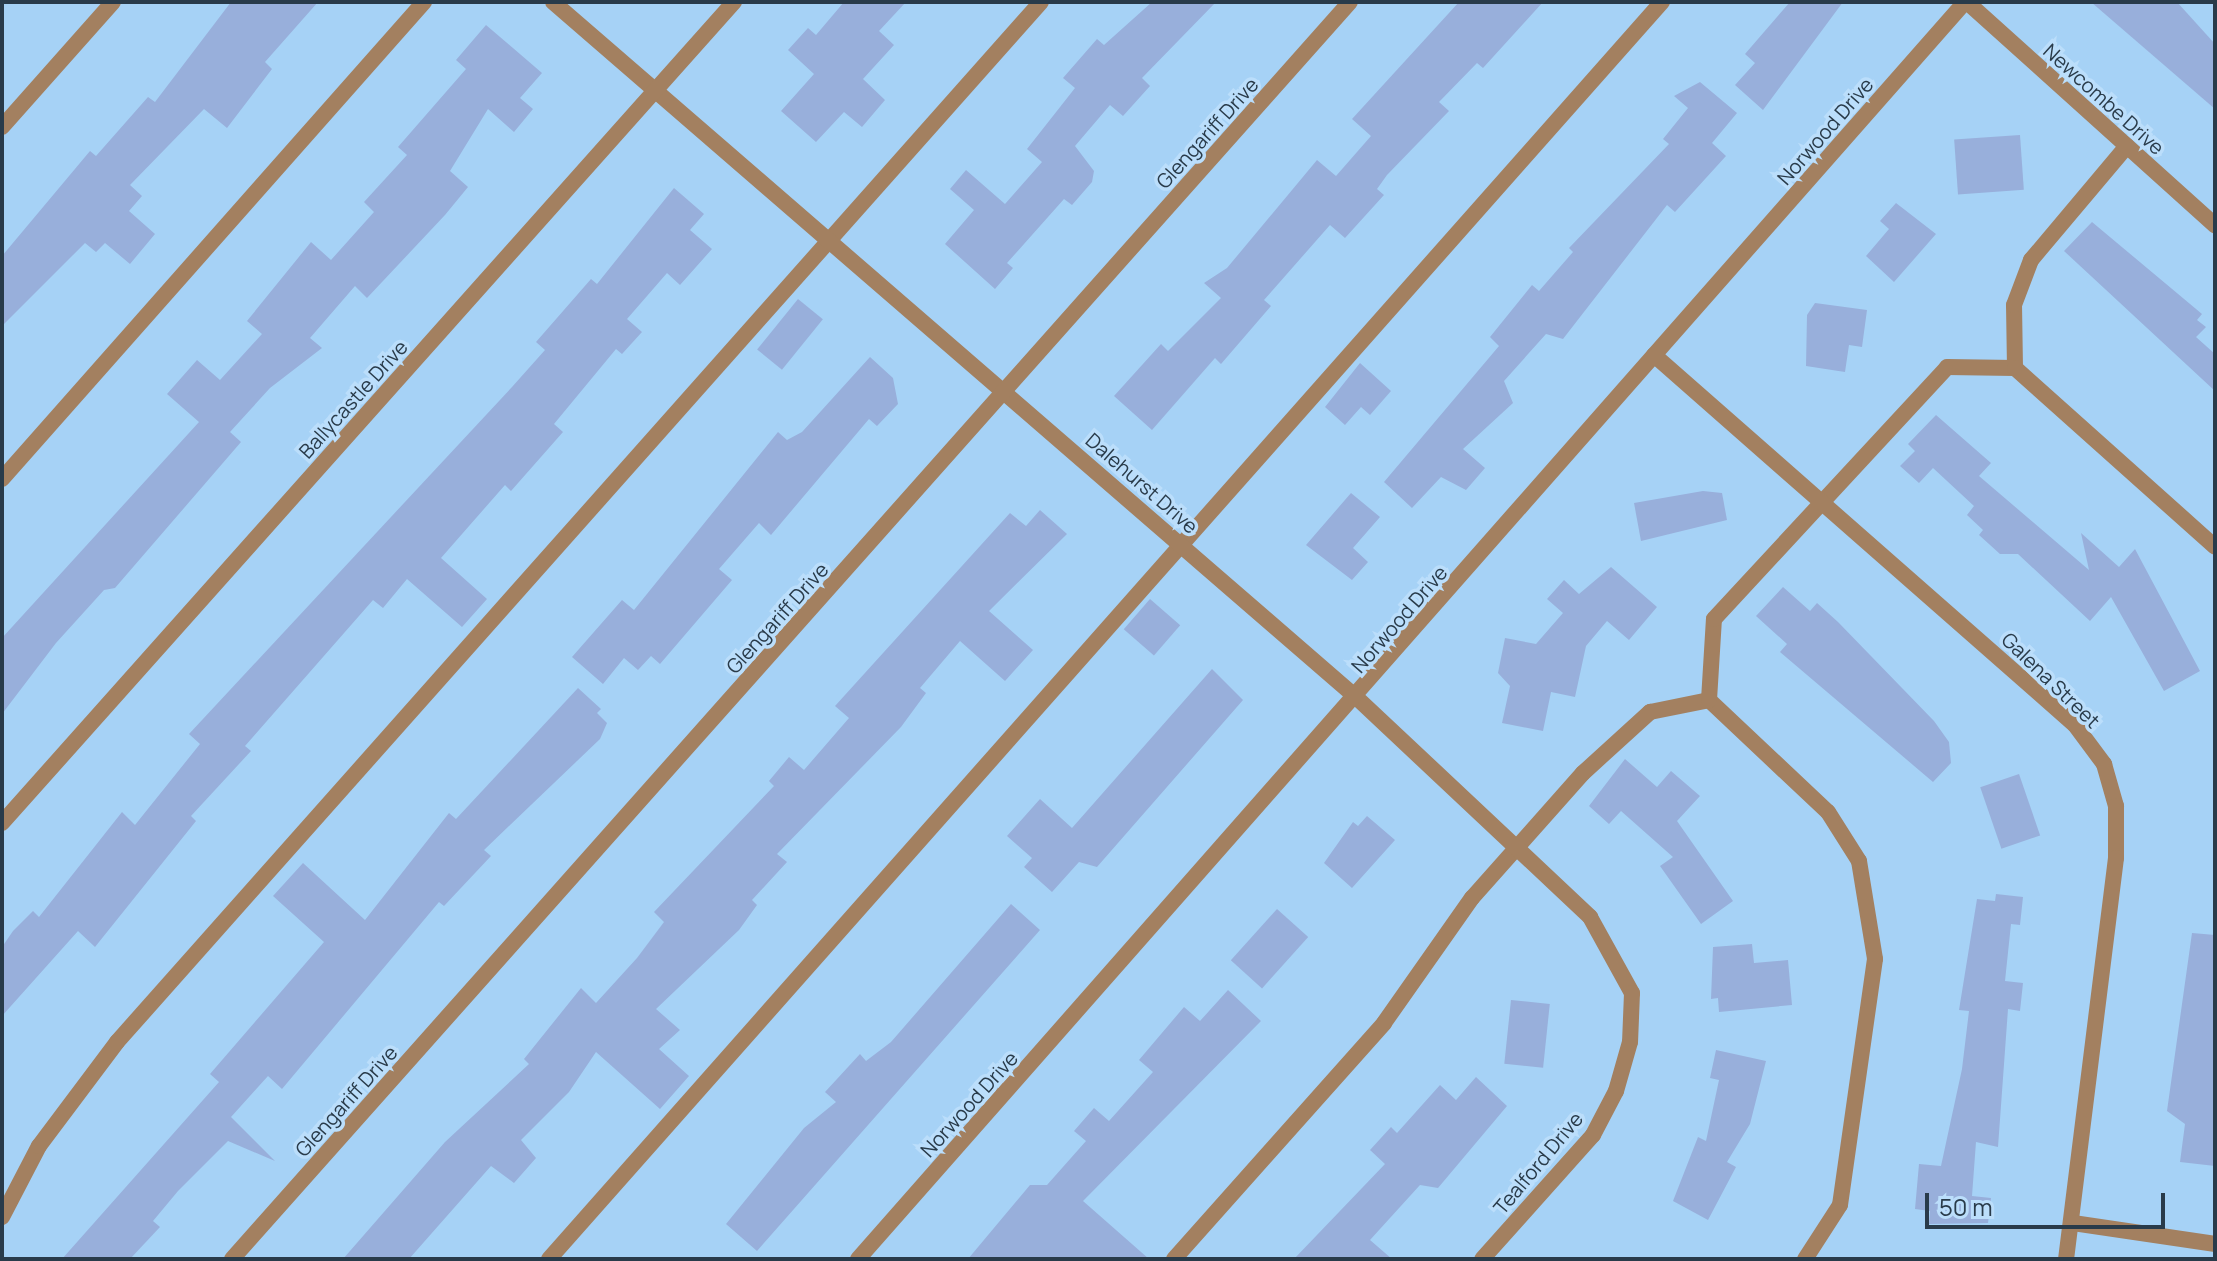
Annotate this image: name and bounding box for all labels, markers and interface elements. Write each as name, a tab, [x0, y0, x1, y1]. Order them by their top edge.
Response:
street label: Newcombe Drive	[2039, 39, 2169, 159]
street label: Glengariff Drive	[1151, 73, 1263, 193]
street label: Norwood Drive	[1772, 73, 1878, 189]
street label: Ballycastle Drive	[294, 335, 412, 463]
street label: Dalehurst Drive	[1081, 428, 1203, 538]
street label: Glengariff Drive	[721, 558, 833, 678]
street label: Norwood Drive	[1346, 561, 1452, 677]
street label: Galena Street	[1997, 627, 2105, 733]
street label: Glengariff Drive	[290, 1041, 402, 1161]
street label: Norwood Drive	[915, 1046, 1023, 1162]
street label: Tealford Drive	[1488, 1107, 1588, 1219]
scale bar	[1929, 1177, 2169, 1227]
text: 50 m	[1939, 1190, 1993, 1223]

